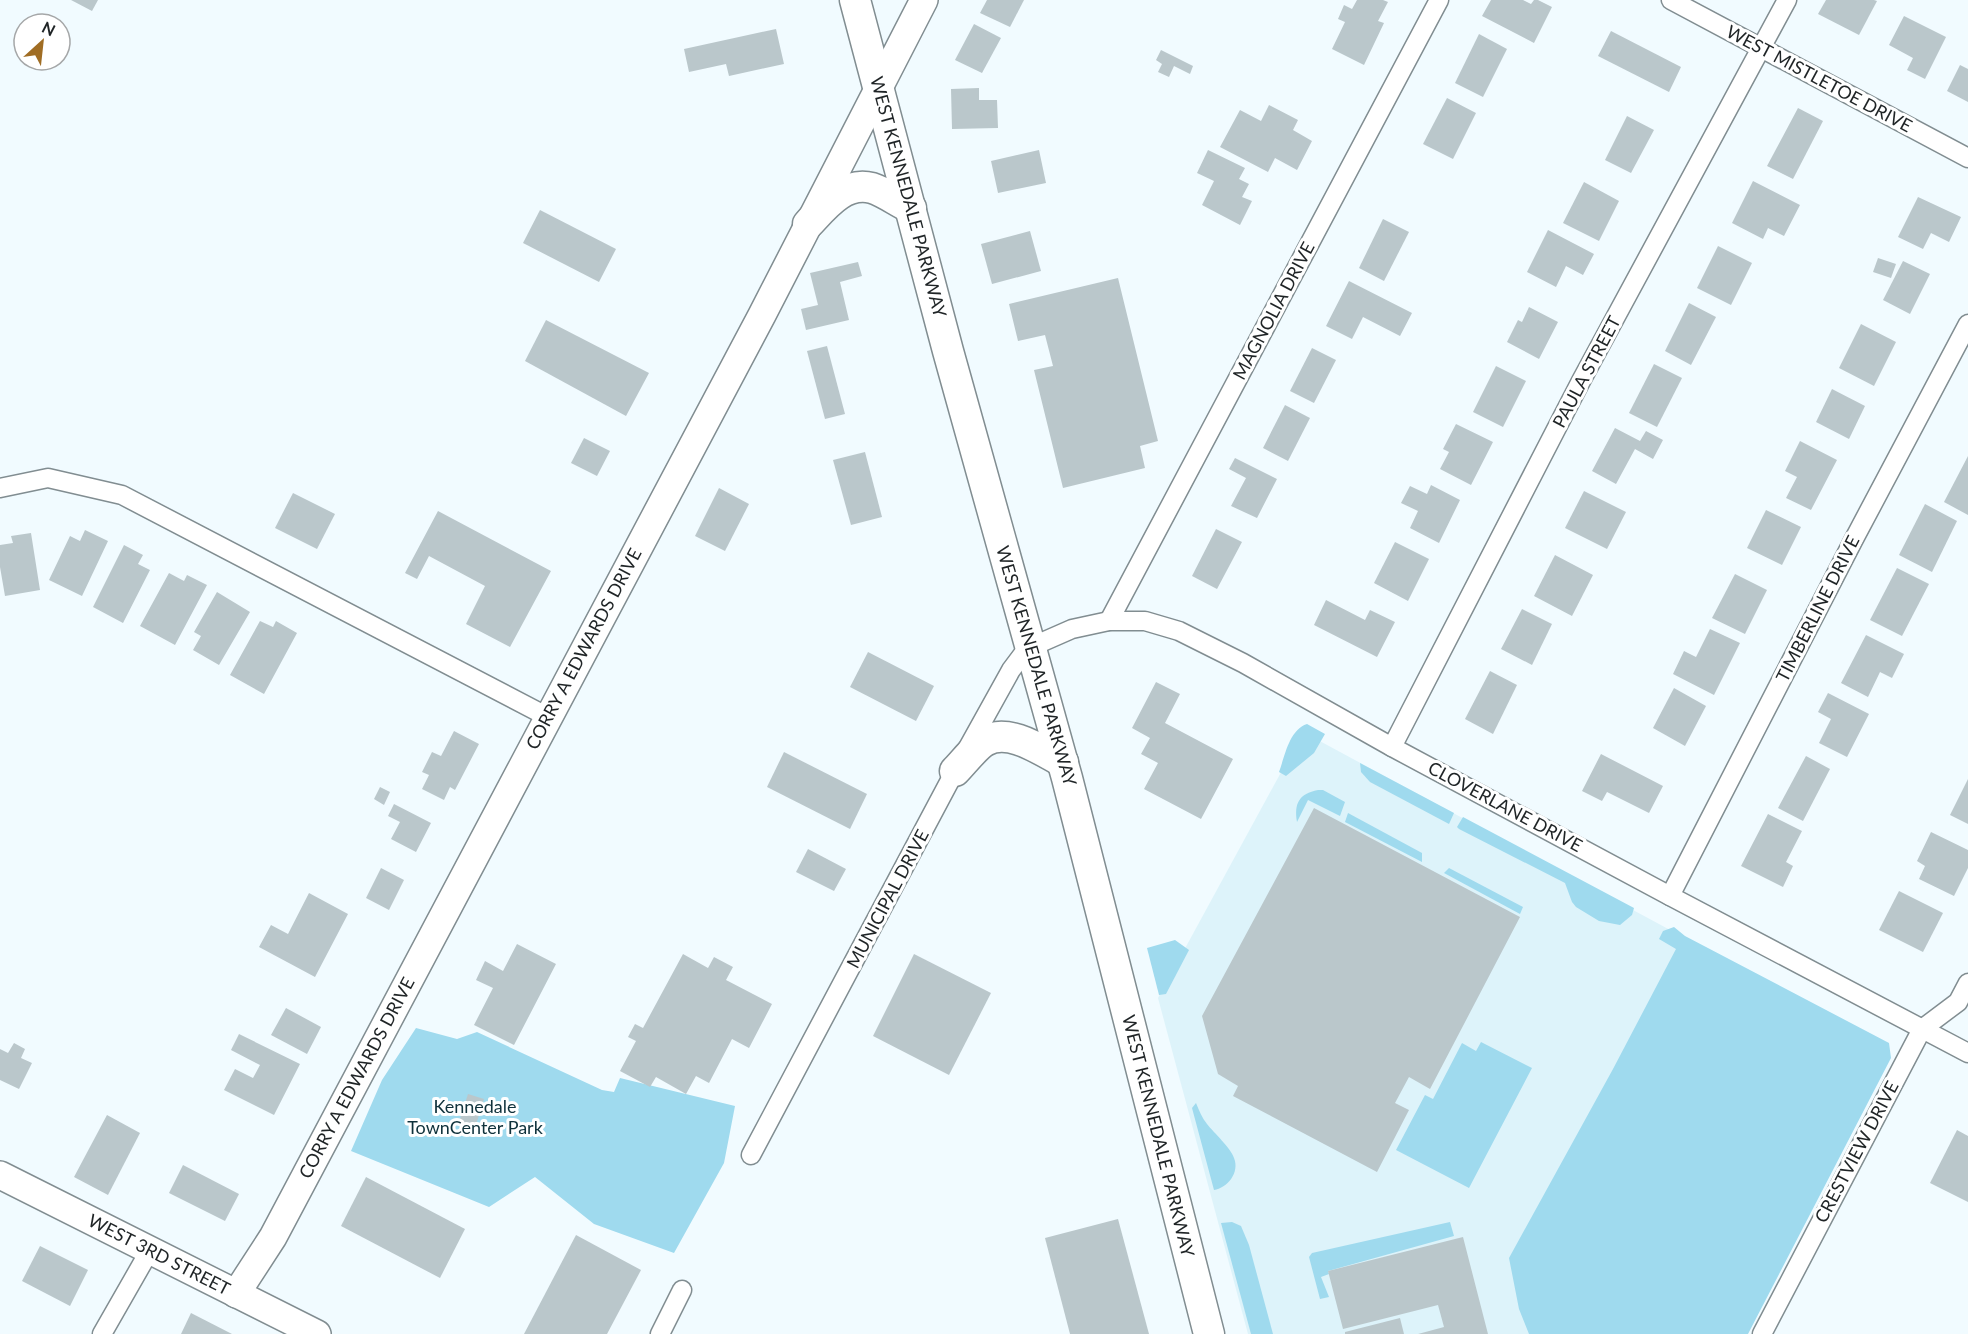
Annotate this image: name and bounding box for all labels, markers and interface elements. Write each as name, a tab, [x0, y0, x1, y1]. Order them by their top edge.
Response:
north arrow	[12, 12, 72, 72]
text: N	[39, 17, 59, 39]
street label: WEST MISTLETOE DRIVE	[1723, 20, 1916, 137]
street label: WEST KENNEDALE PARKWAY	[866, 74, 952, 320]
street label: MAGNOLIA DRIVE	[1228, 238, 1319, 383]
street label: PAULA STREET	[1547, 311, 1625, 431]
street label: TIMBERLINE DRIVE	[1771, 532, 1864, 685]
street label: WEST KENNEDALE PARKWAY	[992, 543, 1082, 789]
street label: CORRY A EDWARDS DRIVE	[521, 544, 646, 753]
street label: CLOVERLANE DRIVE	[1425, 756, 1586, 856]
street label: MUNICIPAL DRIVE	[841, 825, 933, 972]
street label: CORRY A EDWARDS DRIVE	[294, 973, 419, 1182]
street label: WEST KENNEDALE PARKWAY	[1118, 1012, 1200, 1260]
street label: CRESTVIEW DRIVE	[1809, 1077, 1903, 1226]
park label: Kennedale TownCenter Park	[407, 1095, 544, 1138]
street label: WEST 3RD STREET	[85, 1209, 235, 1300]

